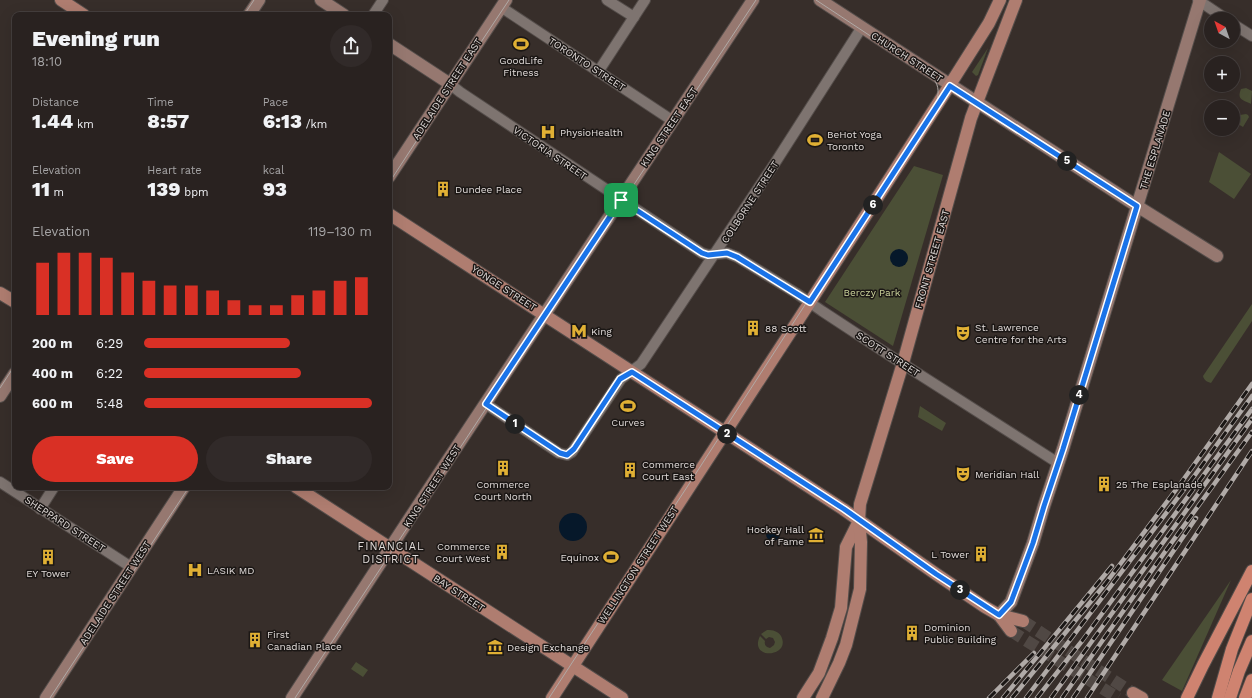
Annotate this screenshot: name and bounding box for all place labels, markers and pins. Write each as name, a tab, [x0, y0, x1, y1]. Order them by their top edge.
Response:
sports icon: GoodLife Fitness	[512, 35, 530, 53]
place label: GoodLife Fitness	[499, 55, 543, 78]
hospital icon: PhysioHealth	[539, 123, 557, 141]
place label: PhysioHealth	[560, 127, 623, 138]
place label: BeHot Yoga Toronto	[827, 129, 882, 152]
sports icon: BeHot Yoga Toronto	[806, 131, 824, 149]
pin: 5	[1057, 151, 1077, 171]
building icon: Dundee Place	[434, 180, 452, 198]
pin	[604, 183, 638, 217]
place label: Dundee Place	[455, 184, 522, 195]
pin: 6	[863, 195, 883, 215]
building icon: 88 Scott	[744, 319, 762, 337]
metro station icon: King	[570, 322, 588, 340]
place label: St. Lawrence Centre for the Arts	[975, 322, 1067, 345]
place label: 88 Scott	[765, 323, 807, 334]
theatre icon: St. Lawrence Centre for the Arts	[954, 324, 972, 342]
place label: King	[591, 326, 612, 337]
pin: 4	[1069, 385, 1089, 405]
sports icon: Curves	[619, 397, 637, 415]
pin: 1	[505, 414, 525, 434]
place label: Curves	[611, 417, 645, 428]
pin: 2	[717, 424, 737, 444]
building icon: Commerce Court North	[494, 459, 512, 477]
place label: Commerce Court East	[642, 459, 695, 482]
building icon: Commerce Court East	[621, 461, 639, 479]
theatre icon: Meridian Hall	[954, 465, 972, 483]
place label: Meridian Hall	[975, 469, 1039, 480]
building icon: 25 The Esplanade	[1095, 475, 1113, 493]
place label: Commerce Court North	[474, 479, 532, 502]
place label: 25 The Esplanade	[1116, 479, 1203, 490]
place label: Hockey Hall of Fame	[747, 524, 804, 547]
museum icon: Hockey Hall of Fame	[807, 526, 825, 544]
place label: Commerce Court West	[435, 541, 491, 564]
building icon: Commerce Court West	[493, 543, 511, 561]
building icon: L Tower	[972, 545, 990, 563]
building icon: EY Tower	[39, 548, 57, 566]
sports icon: Equinox	[602, 548, 620, 566]
place label: L Tower	[931, 549, 969, 560]
place label: Equinox	[560, 552, 599, 563]
hospital icon: LASIK MD	[186, 561, 204, 579]
place label: LASIK MD	[207, 565, 254, 576]
place label: EY Tower	[26, 568, 70, 579]
pin: 3	[950, 580, 970, 600]
place label: Dominion Public Building	[924, 622, 997, 645]
building icon: Dominion Public Building	[903, 624, 921, 642]
place label: First Canadian Place	[267, 629, 342, 652]
building icon: First Canadian Place	[246, 631, 264, 649]
museum icon: Design Exchange	[486, 638, 504, 656]
place label: Design Exchange	[507, 642, 589, 653]

